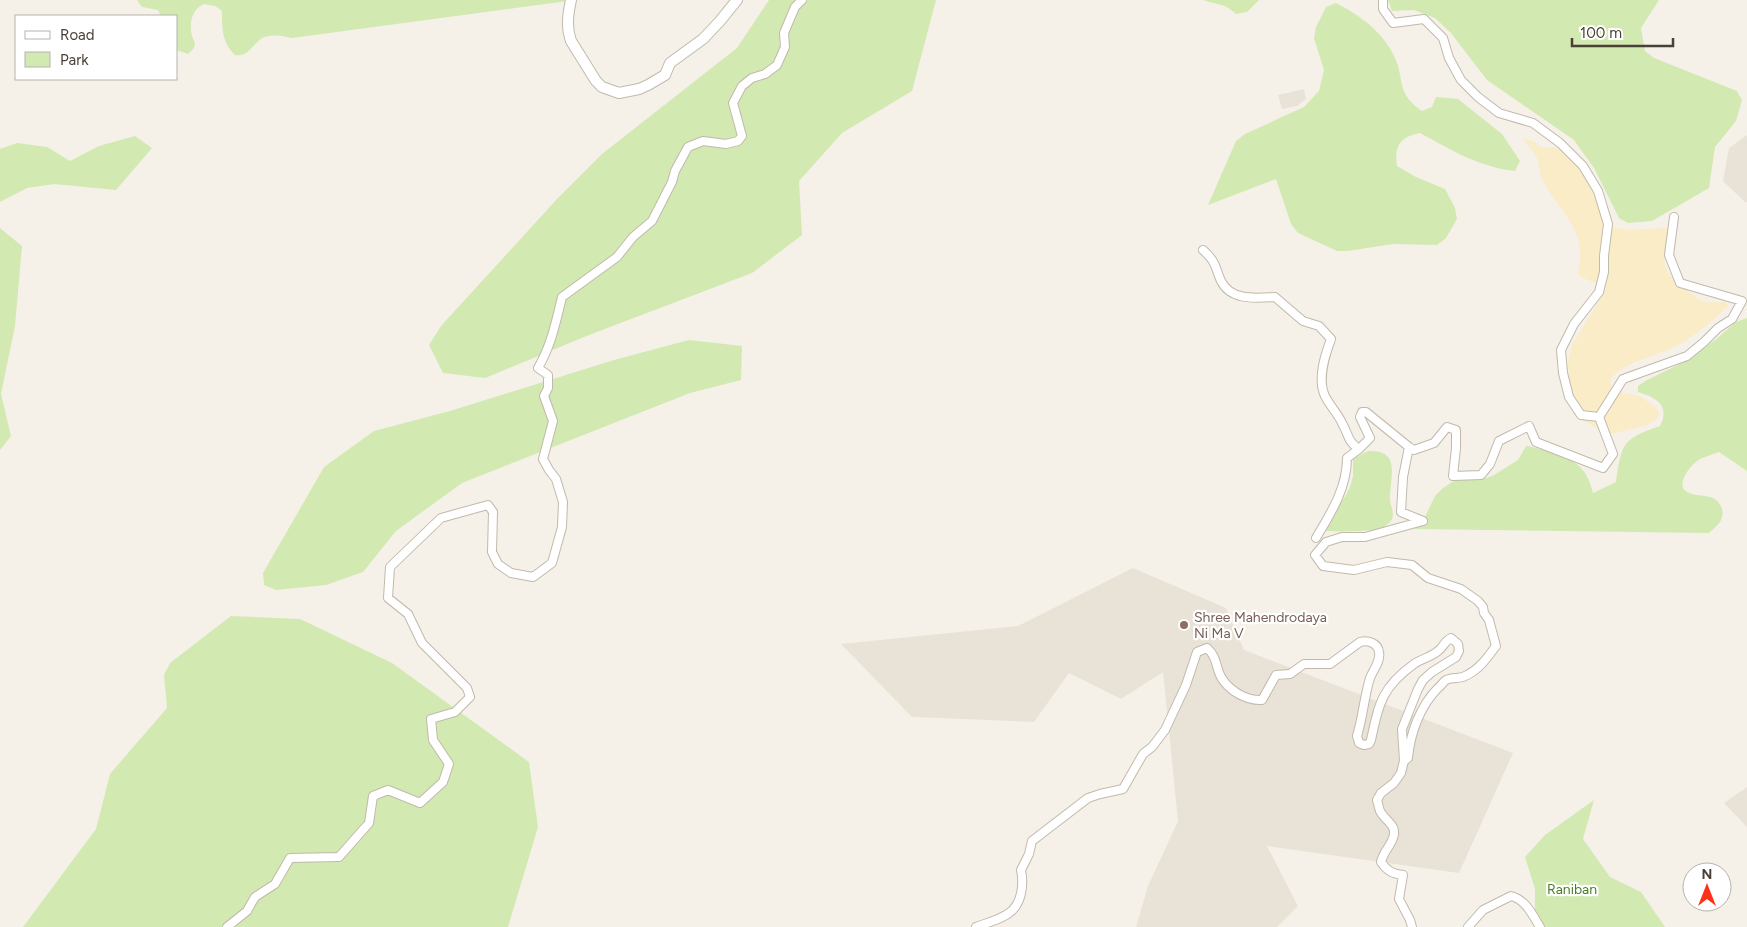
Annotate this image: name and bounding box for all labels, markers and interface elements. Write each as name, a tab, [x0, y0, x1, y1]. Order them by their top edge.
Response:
legend	[15, 15, 178, 80]
scale bar	[1572, 15, 1673, 47]
text: 100 m	[1580, 24, 1622, 42]
text: Road	[60, 26, 95, 44]
text: Park	[60, 51, 89, 69]
place label: Shree Mahendrodaya Ni Ma V	[1194, 609, 1327, 642]
marker: Shree Mahendrodaya Ni Ma V	[1178, 619, 1190, 631]
north arrow	[1682, 862, 1732, 912]
text: N	[1702, 866, 1712, 883]
park label: Raniban	[1547, 881, 1597, 898]

